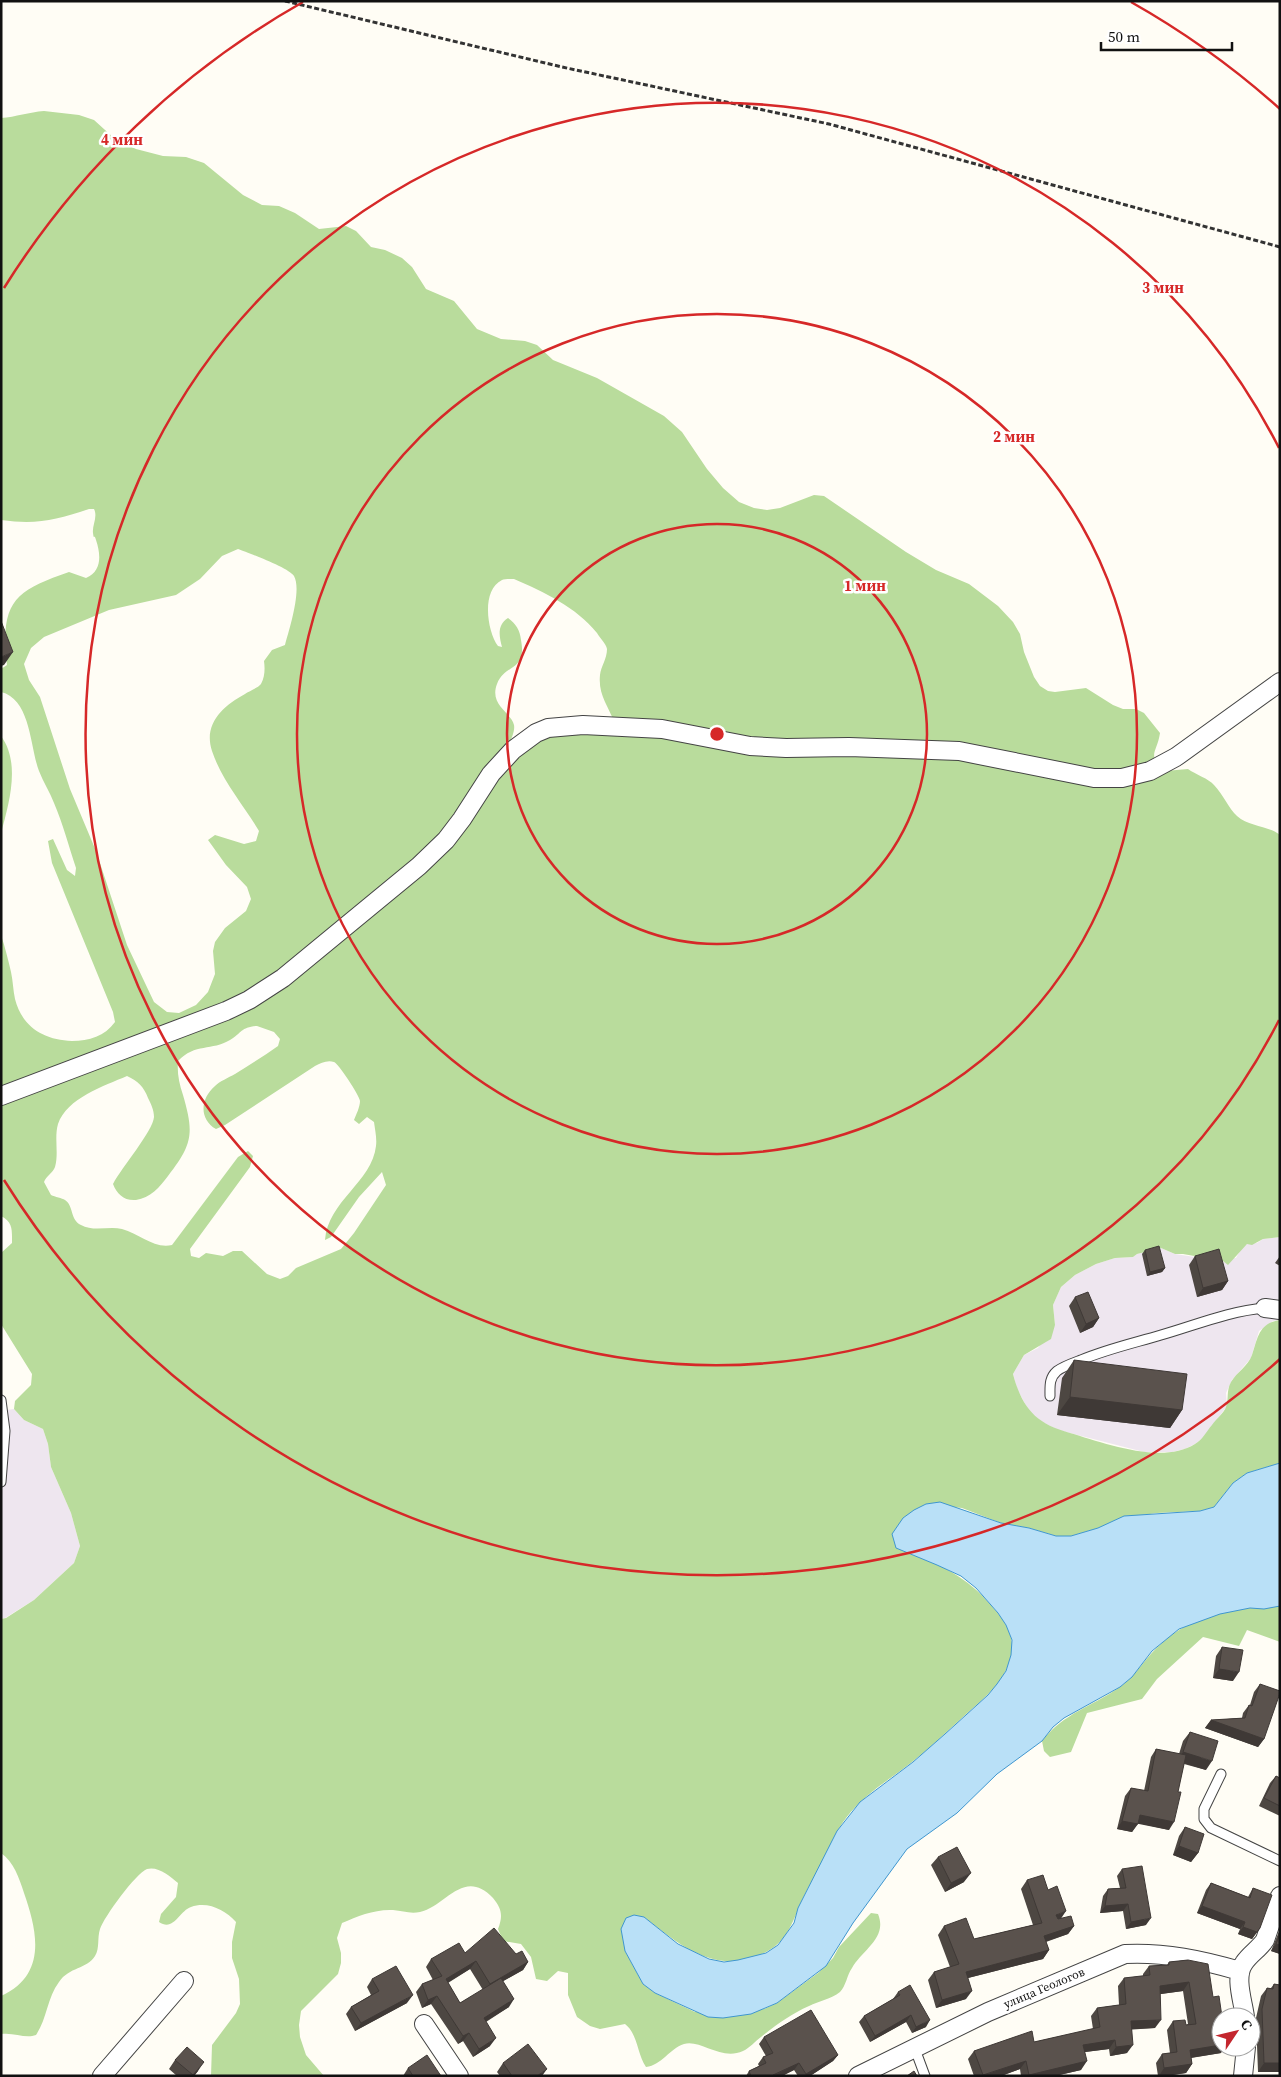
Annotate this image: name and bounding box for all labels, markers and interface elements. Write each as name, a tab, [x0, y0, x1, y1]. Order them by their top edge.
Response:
scale bar	[1101, 20, 1232, 52]
text: 50 m	[1108, 26, 1140, 47]
text: 4 мин	[101, 129, 143, 150]
text: 3 мин	[1142, 277, 1184, 298]
text: 2 мин	[993, 426, 1035, 447]
text: 1 мин	[844, 575, 886, 596]
centre of rings	[708, 725, 726, 743]
street label: улица Геологов	[1001, 1964, 1087, 2012]
north arrow	[1211, 2007, 1261, 2057]
text: С	[1236, 2015, 1258, 2034]

